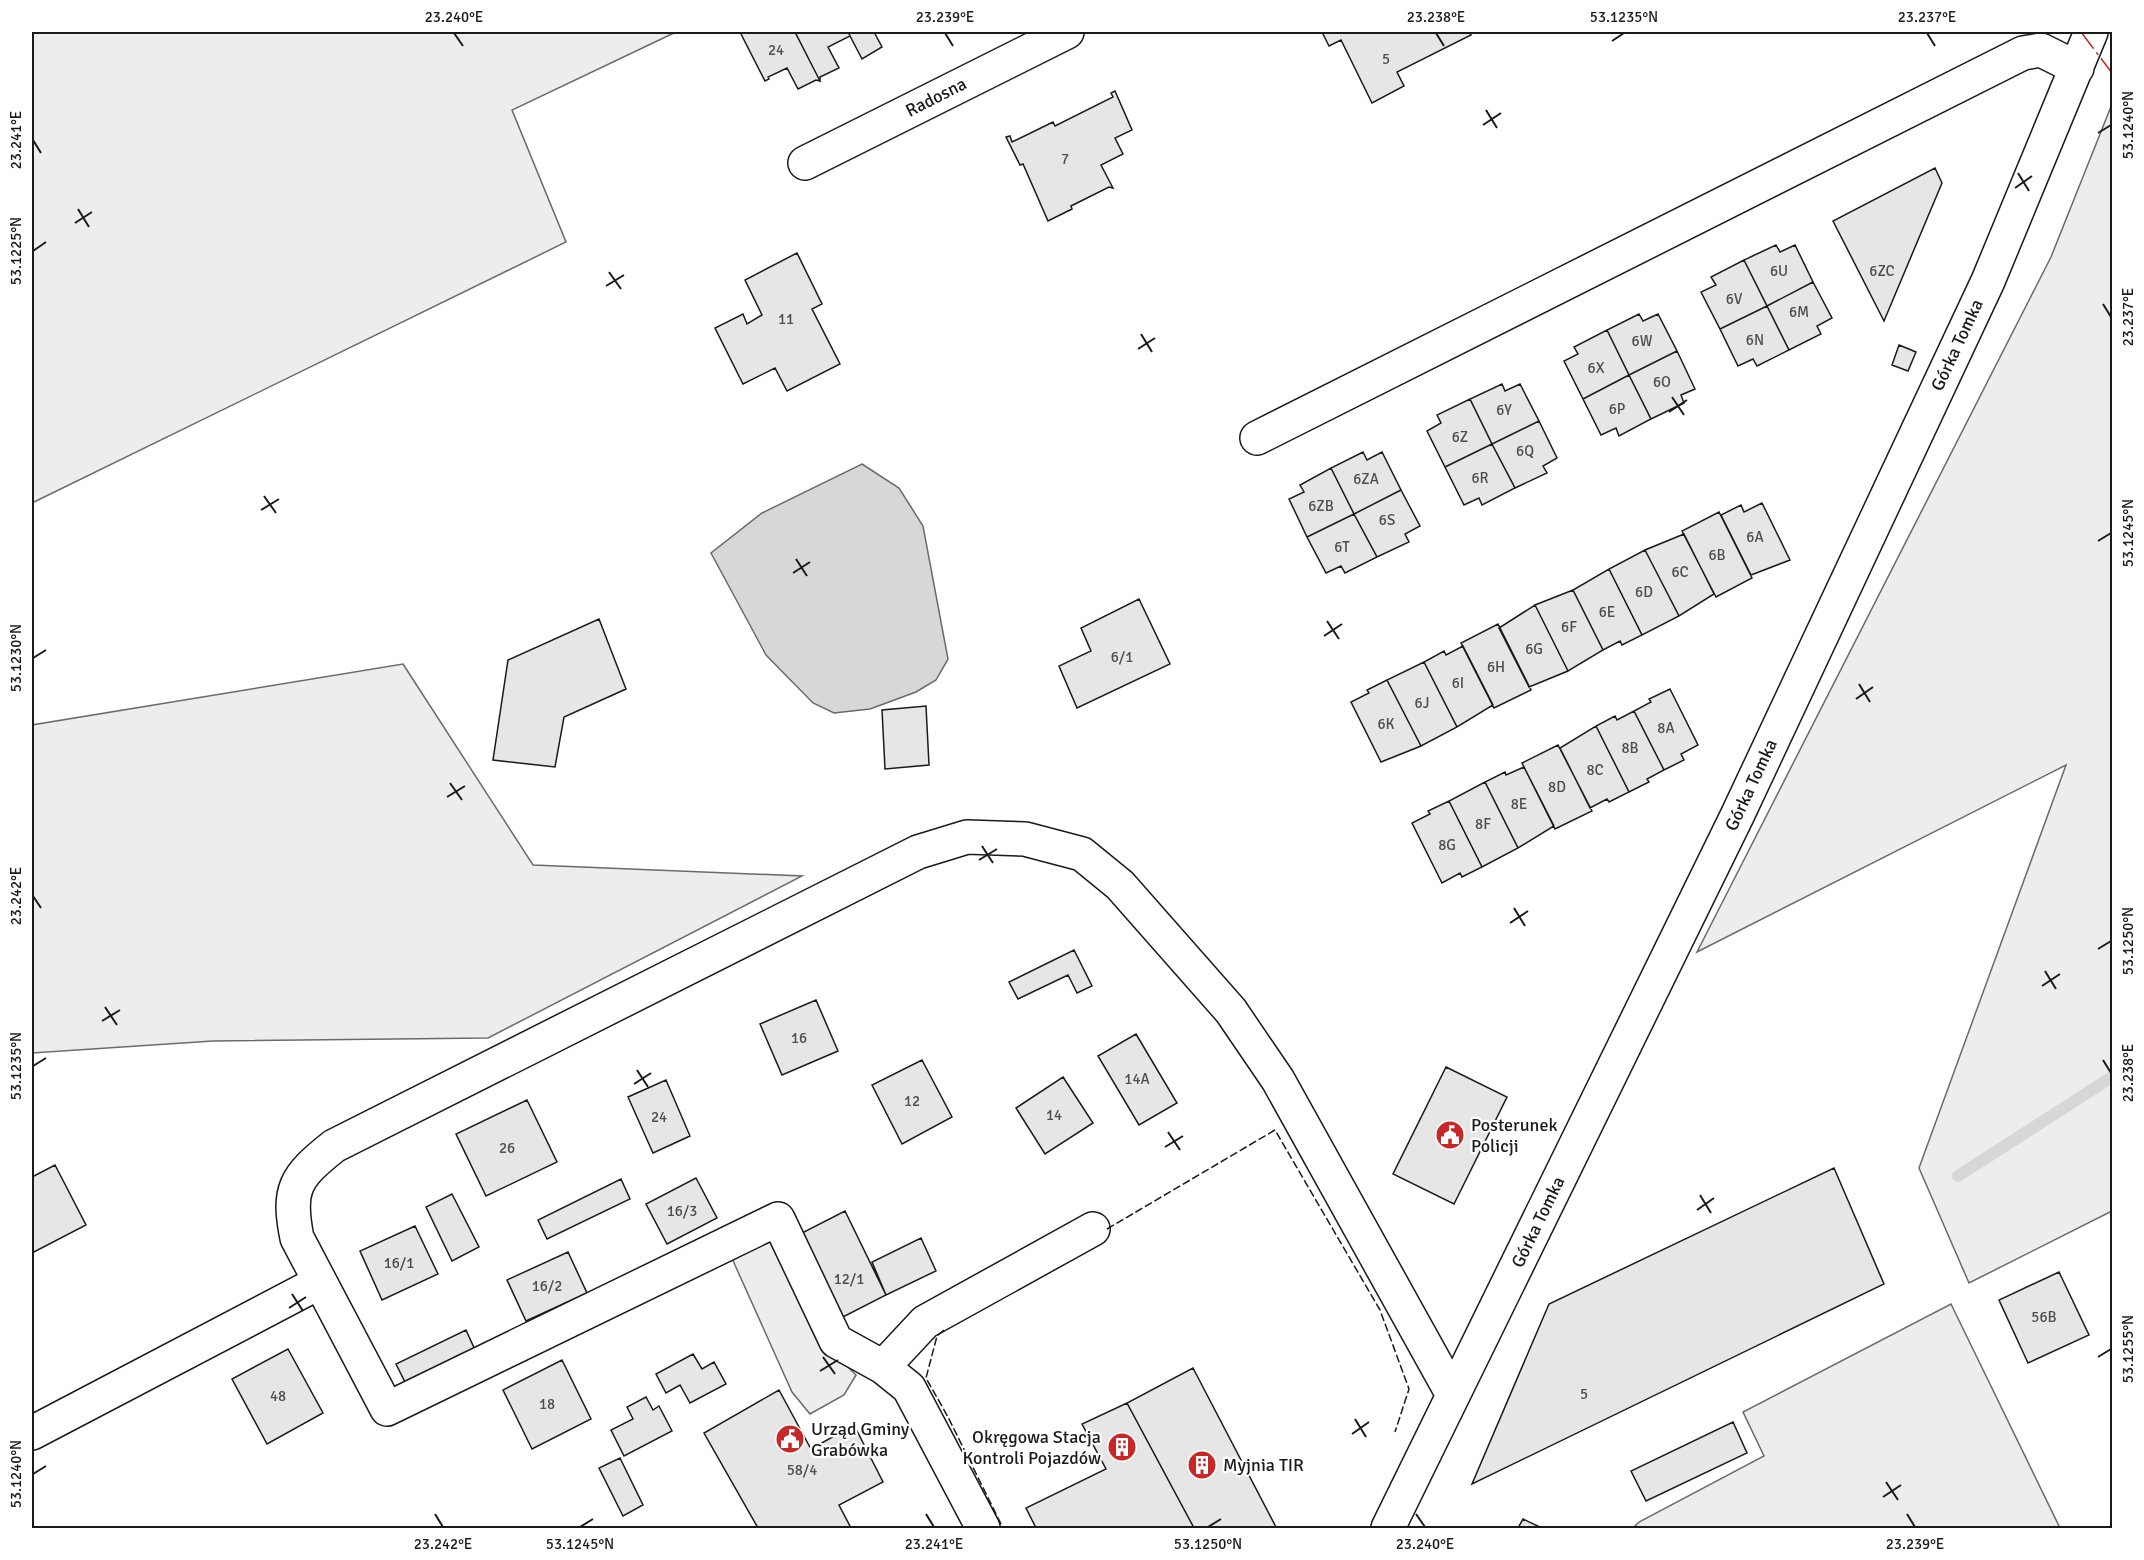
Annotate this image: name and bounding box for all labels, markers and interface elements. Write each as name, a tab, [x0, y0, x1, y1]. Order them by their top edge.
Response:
text: 23.240°E	[425, 8, 483, 26]
text: 23.239°E	[916, 8, 974, 26]
text: 23.238°E	[1407, 8, 1465, 26]
text: 53.1235°N	[1590, 8, 1658, 26]
text: 23.237°E	[1898, 8, 1956, 26]
house number: 24	[768, 41, 784, 59]
house number: 5	[1382, 50, 1390, 68]
street label: Radosna	[902, 72, 970, 122]
text: 53.1240°N	[2119, 91, 2137, 159]
text: 23.241°E	[7, 111, 25, 169]
house number: 7	[1061, 150, 1069, 168]
text: 53.1225°N	[7, 217, 25, 285]
house number: 6U	[1770, 262, 1788, 280]
house number: 6ZC	[1869, 262, 1895, 280]
text: 23.237°E	[2119, 288, 2137, 346]
house number: 6V	[1726, 290, 1743, 308]
street label: Górka Tomka	[1926, 296, 1988, 394]
house number: 6M	[1789, 303, 1809, 321]
house number: 11	[778, 310, 794, 328]
house number: 6N	[1746, 331, 1764, 349]
house number: 6W	[1632, 332, 1653, 350]
house number: 6X	[1588, 359, 1605, 377]
house number: 6O	[1653, 373, 1671, 391]
house number: 6P	[1609, 400, 1625, 418]
house number: 6Y	[1496, 401, 1512, 419]
house number: 6Z	[1452, 428, 1468, 446]
house number: 6Q	[1516, 442, 1534, 460]
house number: 6R	[1471, 469, 1489, 487]
house number: 6ZA	[1353, 470, 1379, 488]
house number: 6ZB	[1308, 497, 1334, 515]
text: 53.1245°N	[2119, 499, 2137, 567]
house number: 6S	[1379, 511, 1395, 529]
house number: 6A	[1746, 528, 1764, 546]
house number: 6T	[1334, 538, 1350, 556]
house number: 6B	[1708, 546, 1726, 564]
house number: 6C	[1671, 563, 1689, 581]
house number: 6D	[1635, 583, 1653, 601]
house number: 6E	[1599, 603, 1615, 621]
house number: 6F	[1561, 618, 1577, 636]
text: 53.1230°N	[7, 624, 25, 692]
house number: 6G	[1525, 640, 1543, 658]
house number: 6/1	[1111, 648, 1133, 666]
house number: 6H	[1487, 658, 1505, 676]
house number: 6I	[1452, 674, 1464, 692]
house number: 6J	[1415, 694, 1429, 712]
house number: 6K	[1377, 715, 1395, 733]
house number: 8A	[1657, 719, 1675, 737]
street label: Górka Tomka	[1720, 736, 1782, 834]
house number: 8B	[1621, 739, 1639, 757]
house number: 8C	[1586, 761, 1604, 779]
house number: 8D	[1548, 778, 1566, 796]
house number: 8E	[1511, 795, 1527, 813]
house number: 8F	[1475, 815, 1491, 833]
house number: 8G	[1438, 836, 1456, 854]
text: 23.242°E	[7, 867, 25, 925]
text: 53.1250°N	[2119, 907, 2137, 975]
house number: 16	[791, 1029, 807, 1047]
text: 53.1235°N	[7, 1032, 25, 1100]
text: 23.238°E	[2119, 1044, 2137, 1102]
house number: 14A	[1124, 1070, 1150, 1088]
house number: 12	[904, 1092, 920, 1110]
house number: 14	[1046, 1106, 1062, 1124]
house number: 24	[651, 1108, 667, 1126]
place label: Posterunek Policji	[1471, 1114, 1557, 1157]
public building icon: Posterunek Policji	[1434, 1119, 1466, 1151]
house number: 26	[499, 1139, 515, 1157]
street label: Górka Tomka	[1506, 1173, 1570, 1271]
house number: 16/3	[667, 1202, 697, 1220]
house number: 16/1	[384, 1254, 414, 1272]
house number: 12/1	[834, 1270, 864, 1288]
house number: 16/2	[532, 1277, 562, 1295]
house number: 56B	[2031, 1308, 2057, 1326]
text: 53.1255°N	[2119, 1315, 2137, 1383]
house number: 5	[1580, 1385, 1588, 1403]
house number: 48	[270, 1387, 286, 1405]
house number: 18	[539, 1395, 555, 1413]
place label: Urząd Gminy Grabówka	[811, 1418, 910, 1461]
public building icon: Urząd Gminy Grabówka	[774, 1423, 806, 1455]
place label: Okręgowa Stacja Kontroli Pojazdów	[963, 1426, 1101, 1469]
building icon: Okręgowa Stacja Kontroli Pojazdów	[1106, 1431, 1138, 1463]
text: 53.1240°N	[7, 1440, 25, 1508]
building icon: Myjnia TIR	[1186, 1449, 1218, 1481]
place label: Myjnia TIR	[1223, 1454, 1304, 1476]
house number: 58/4	[787, 1461, 817, 1479]
text: 23.242°E	[414, 1535, 472, 1553]
text: 53.1245°N	[546, 1535, 614, 1553]
text: 23.241°E	[905, 1535, 963, 1553]
text: 53.1250°N	[1174, 1535, 1242, 1553]
text: 23.240°E	[1396, 1535, 1454, 1553]
text: 23.239°E	[1886, 1535, 1944, 1553]

